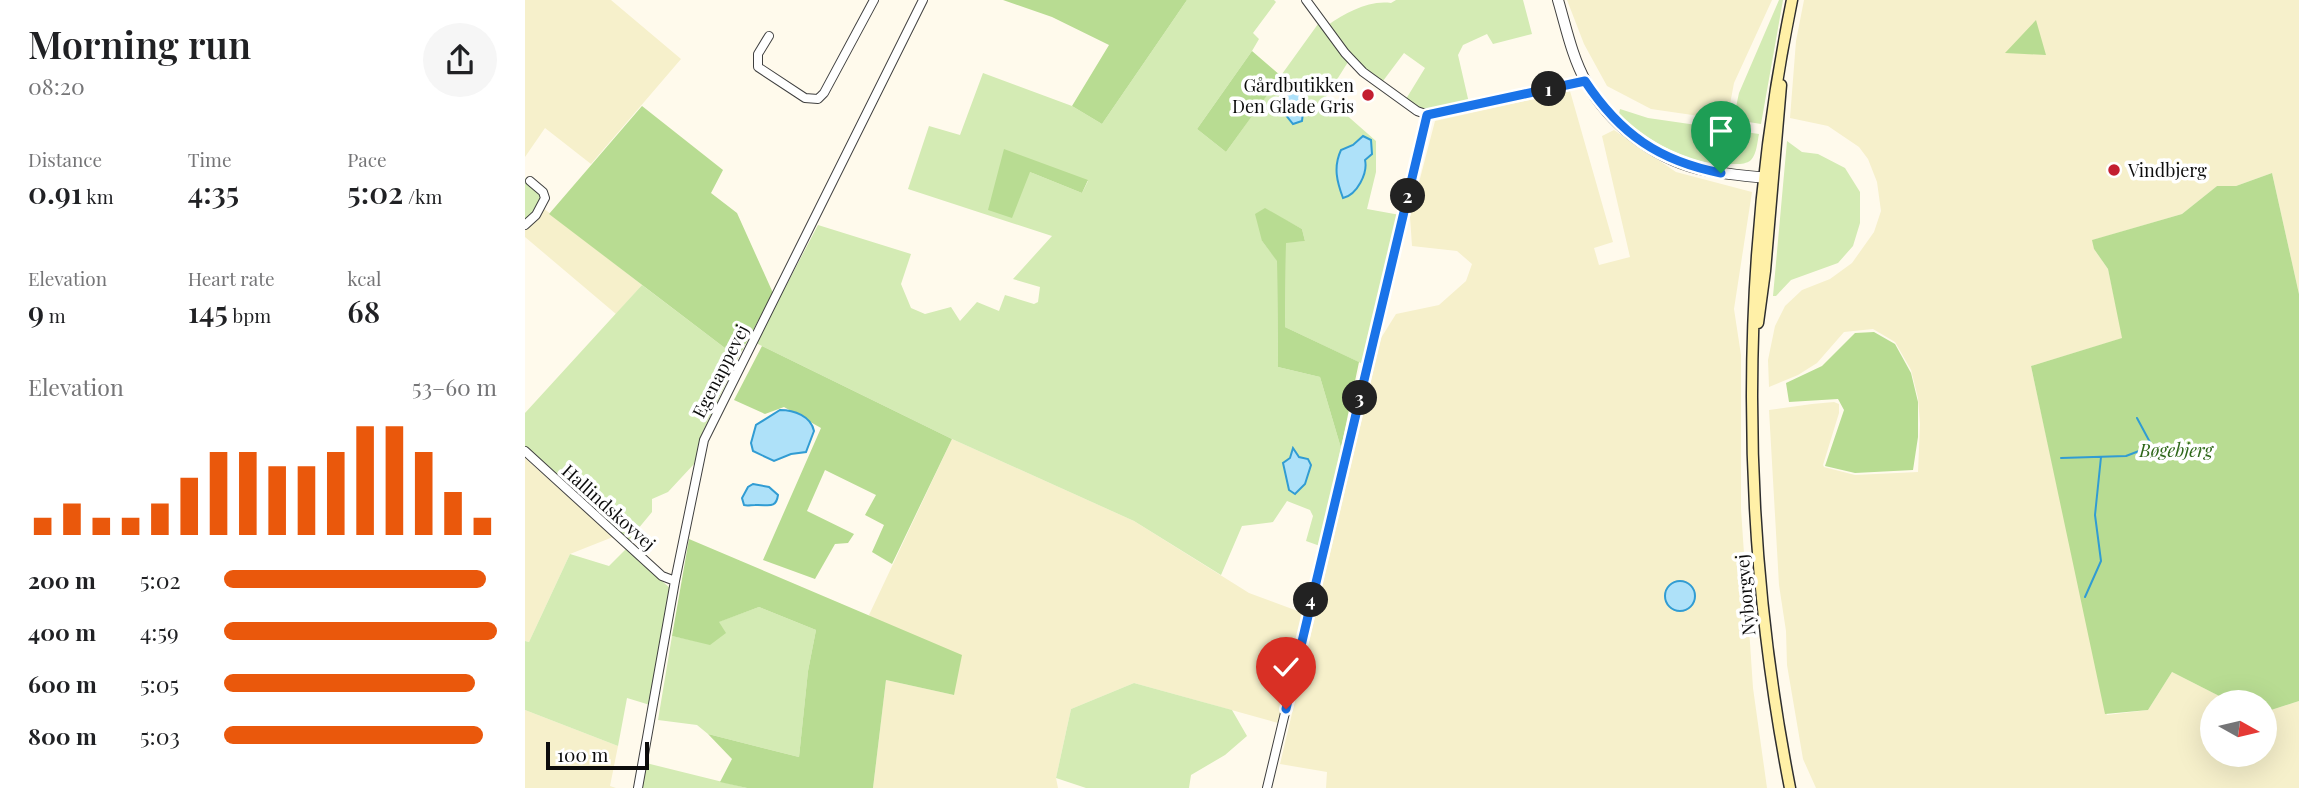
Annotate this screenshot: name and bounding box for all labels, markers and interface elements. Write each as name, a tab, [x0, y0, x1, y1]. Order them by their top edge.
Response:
text: Morning run	[28, 18, 251, 69]
button: share	[423, 23, 497, 97]
text: 08:20	[28, 70, 85, 101]
pin: 1	[1531, 72, 1567, 106]
place label: Gårdbutikken Den Glade Gris	[1232, 73, 1354, 118]
text: 1	[1545, 75, 1552, 101]
marker: Gårdbutikken Den Glade Gris	[1360, 87, 1376, 103]
pin	[1691, 101, 1751, 173]
icon: arrive	[1702, 112, 1740, 150]
text: Distance	[28, 146, 102, 172]
text: Time	[188, 146, 232, 172]
text: Pace	[347, 146, 387, 172]
place label: Vindbjerg	[2127, 158, 2207, 182]
marker: Vindbjerg	[2106, 162, 2122, 178]
text: 0.91	[28, 172, 82, 212]
text: 4:35	[188, 172, 239, 212]
text: 5:02	[347, 172, 403, 212]
pin: 2	[1391, 178, 1425, 214]
text: 2	[1403, 182, 1412, 208]
text: km	[82, 183, 114, 209]
text: /km	[403, 183, 442, 209]
text: Elevation	[28, 265, 107, 291]
text: Heart rate	[188, 265, 275, 291]
text: kcal	[347, 265, 381, 291]
text: 9	[28, 291, 44, 331]
text: 145	[188, 291, 228, 331]
text: 68	[347, 291, 380, 331]
text: m	[44, 302, 66, 328]
text: bpm	[228, 302, 271, 328]
street label: Egenappevej	[686, 320, 754, 422]
text: Elevation	[28, 371, 124, 402]
text: 53–60 m	[412, 371, 497, 402]
pin: 3	[1343, 380, 1377, 416]
text: 3	[1355, 384, 1364, 410]
park label: Bøgebjerg	[2138, 438, 2215, 462]
street label: Hallindskovvej	[557, 459, 661, 555]
street label: Nyborgvej	[1729, 553, 1761, 637]
text: 200 m	[28, 564, 96, 595]
text: 5:02	[140, 564, 180, 595]
pin: 4	[1293, 582, 1329, 618]
text: 4	[1305, 586, 1316, 612]
text: 400 m	[28, 616, 96, 647]
text: 4:59	[140, 616, 179, 647]
pin	[1256, 637, 1316, 709]
icon: check	[1267, 648, 1305, 686]
text: 600 m	[28, 668, 97, 699]
text: 5:05	[140, 668, 179, 699]
north arrow	[2200, 690, 2277, 766]
map controls	[2200, 690, 2277, 767]
text: 800 m	[28, 720, 97, 751]
text: 5:03	[140, 720, 180, 751]
scale bar	[546, 739, 649, 771]
text: 100 m	[557, 741, 608, 767]

